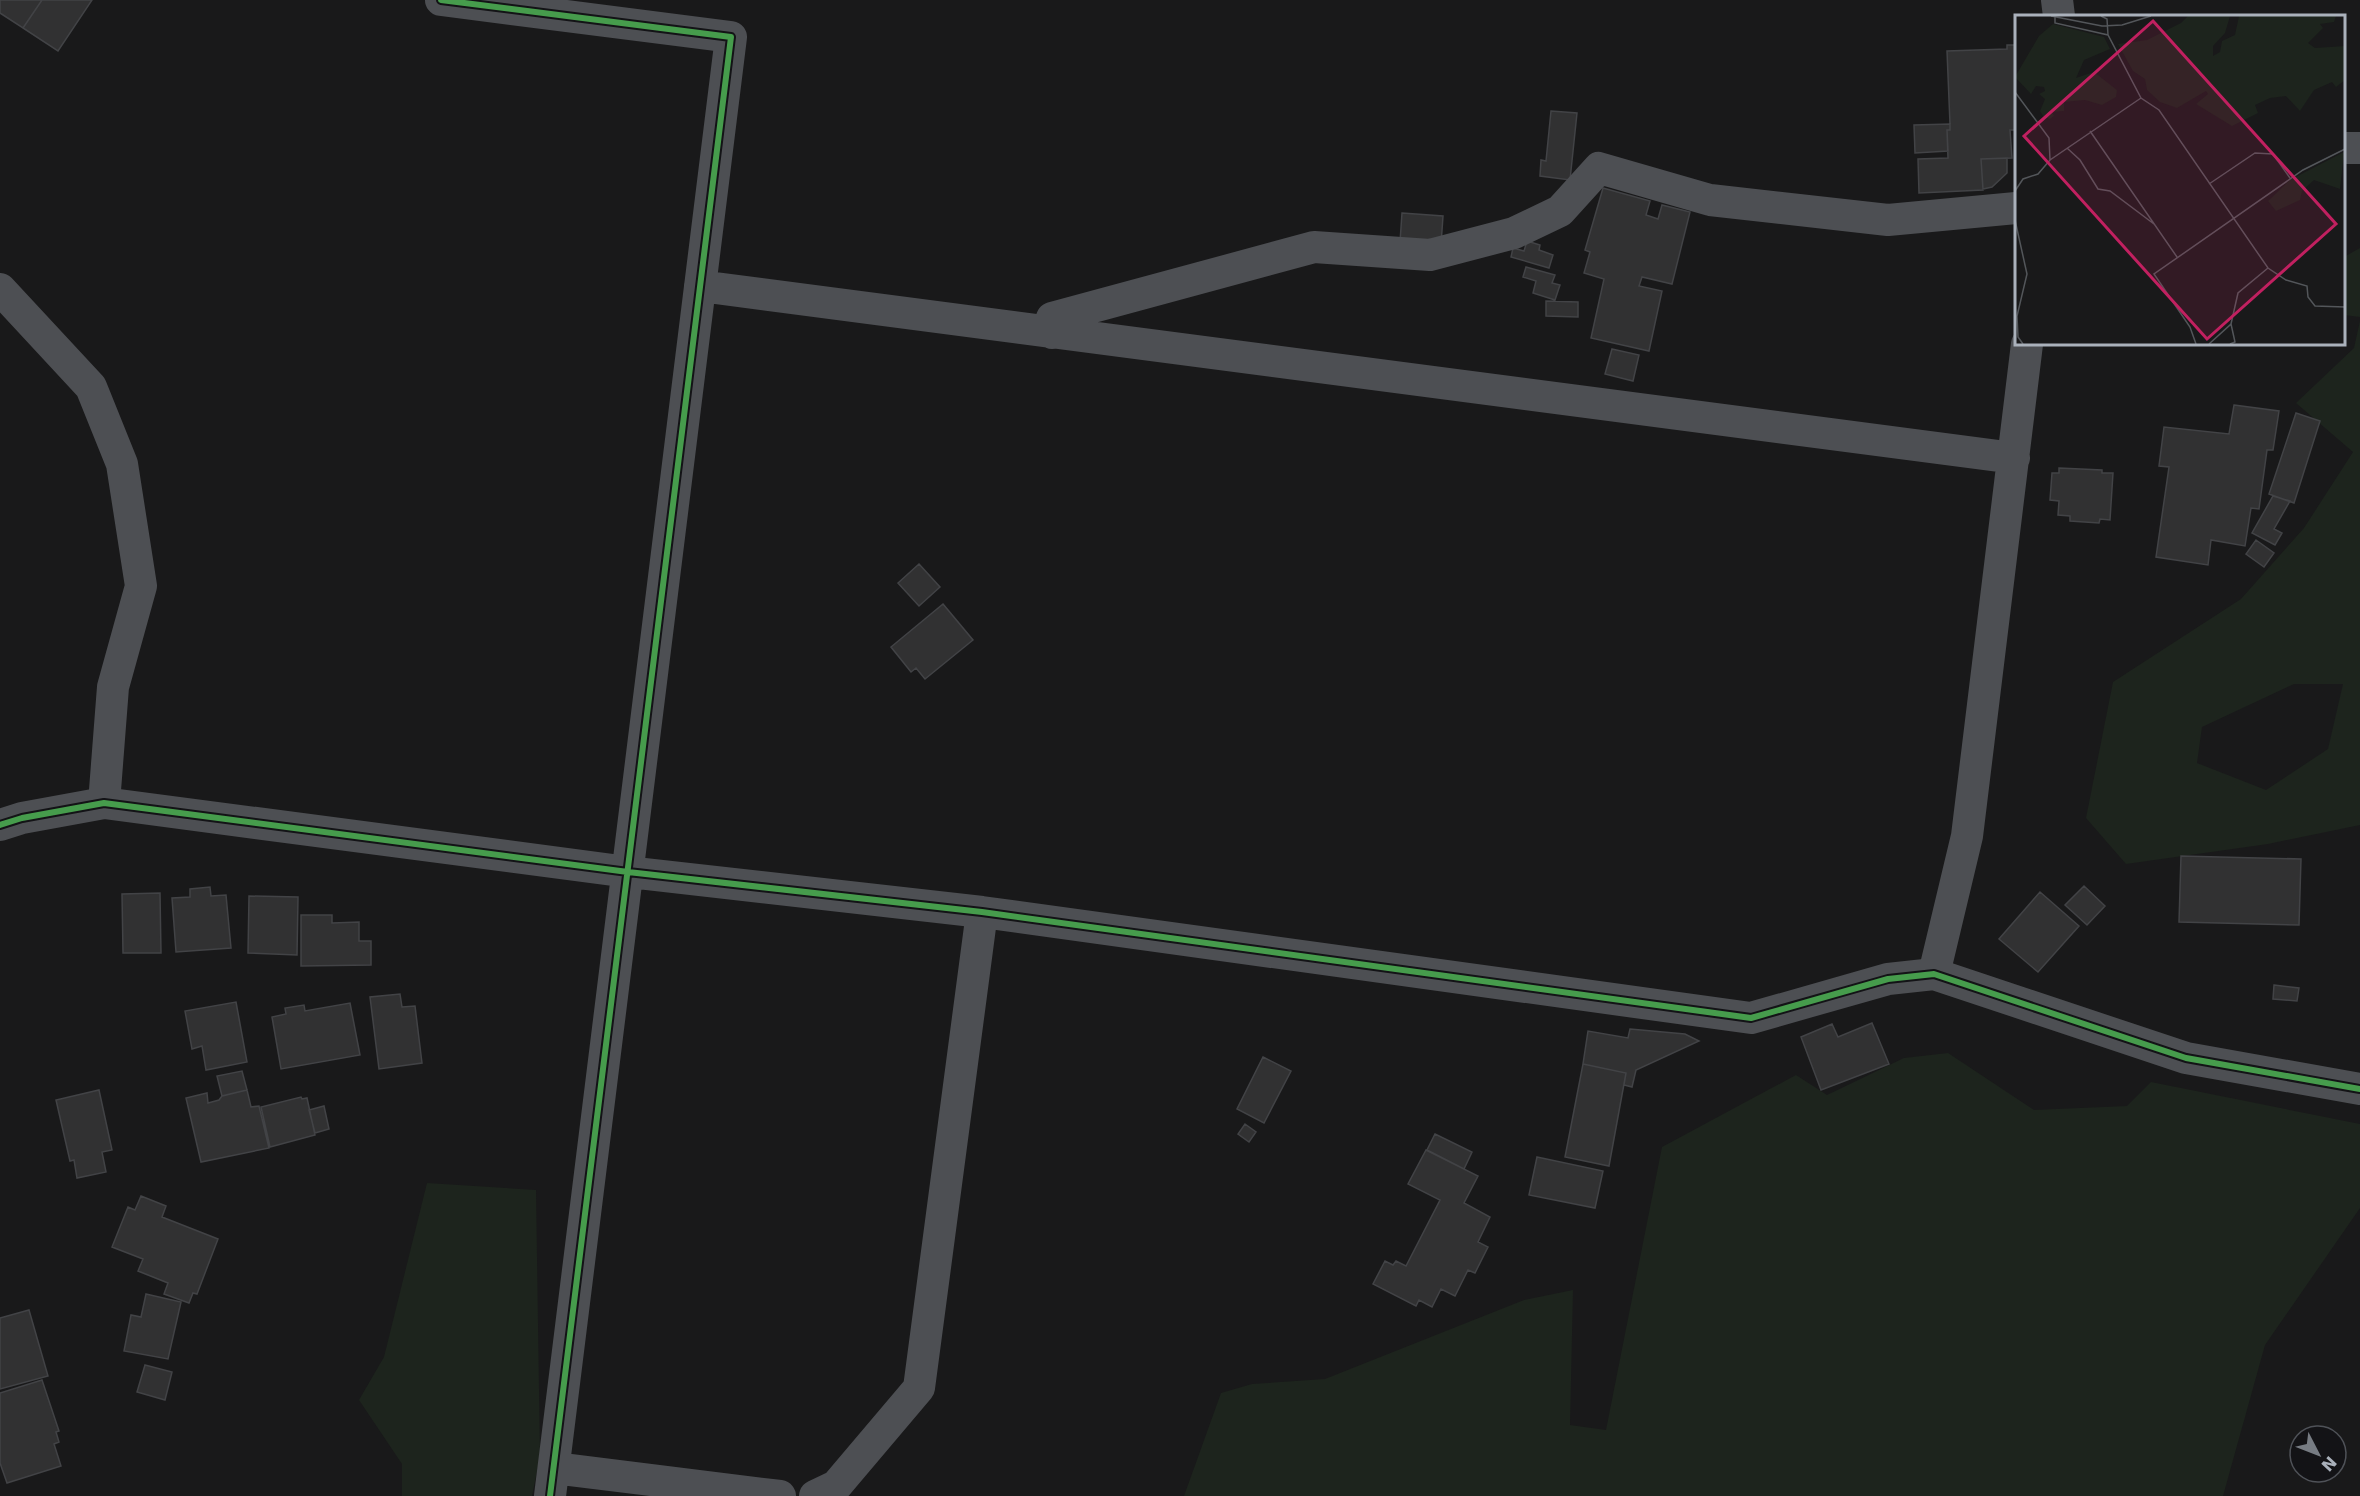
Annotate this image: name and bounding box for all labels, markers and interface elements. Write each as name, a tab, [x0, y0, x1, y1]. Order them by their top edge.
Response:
inset map	[2015, 15, 2345, 345]
north arrow	[2288, 1424, 2348, 1484]
text: N	[2317, 1452, 2340, 1475]

